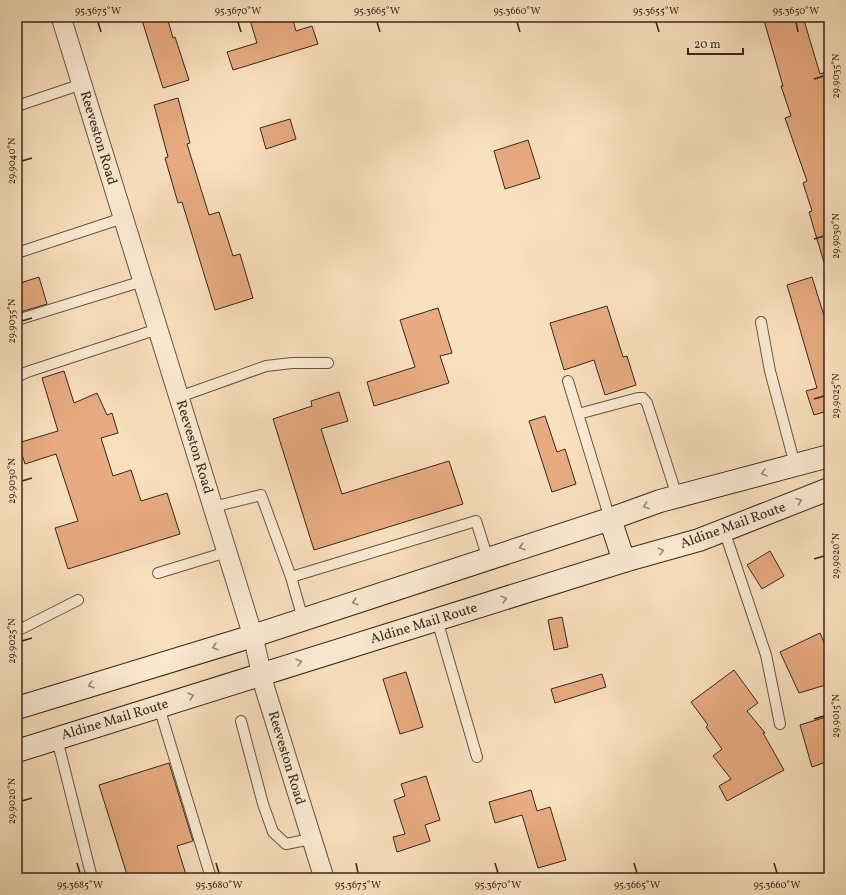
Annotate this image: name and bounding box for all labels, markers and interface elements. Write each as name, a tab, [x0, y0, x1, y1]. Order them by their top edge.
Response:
text: 95.3675°W	[75, 4, 121, 18]
text: 95.3670°W	[215, 4, 261, 18]
text: 95.3665°W	[354, 4, 400, 18]
text: 95.3660°W	[493, 4, 541, 18]
text: 95.3655°W	[633, 4, 679, 18]
text: 95.3650°W	[773, 4, 819, 18]
scale bar	[688, 30, 743, 56]
text: 20 m	[694, 37, 721, 53]
text: 29.9035°N	[829, 53, 843, 99]
street label: Reeveston Road	[75, 89, 121, 187]
text: 29.9040°N	[5, 137, 19, 184]
text: 29.9030°N	[829, 212, 843, 259]
text: 29.9035°N	[5, 298, 19, 344]
text: 29.9025°N	[829, 373, 843, 419]
street label: Reeveston Road	[171, 398, 217, 496]
text: 29.9030°N	[5, 457, 19, 504]
one-way arrow	[761, 468, 768, 477]
one-way arrow	[796, 497, 803, 505]
street label: Aldine Mail Route	[678, 498, 789, 554]
one-way arrow	[642, 501, 649, 509]
text: 29.9020°N	[829, 532, 843, 579]
one-way arrow	[519, 543, 526, 551]
one-way arrow	[657, 547, 664, 556]
one-way arrow	[500, 595, 507, 604]
one-way arrow	[352, 597, 359, 606]
street label: Aldine Mail Route	[368, 599, 480, 649]
text: 29.9025°N	[5, 618, 19, 664]
one-way arrow	[212, 642, 219, 651]
one-way arrow	[296, 658, 303, 667]
one-way arrow	[88, 680, 95, 689]
one-way arrow	[187, 692, 194, 701]
text: 29.9015°N	[829, 693, 843, 738]
street label: Aldine Mail Route	[59, 695, 171, 745]
street label: Reeveston Road	[263, 709, 309, 807]
text: 29.9020°N	[5, 777, 19, 824]
text: 95.3685°W	[57, 878, 103, 892]
text: 95.3680°W	[195, 878, 243, 892]
text: 95.3675°W	[335, 878, 381, 892]
text: 95.3670°W	[475, 878, 521, 892]
text: 95.3665°W	[614, 878, 660, 892]
text: 95.3660°W	[753, 878, 801, 892]

